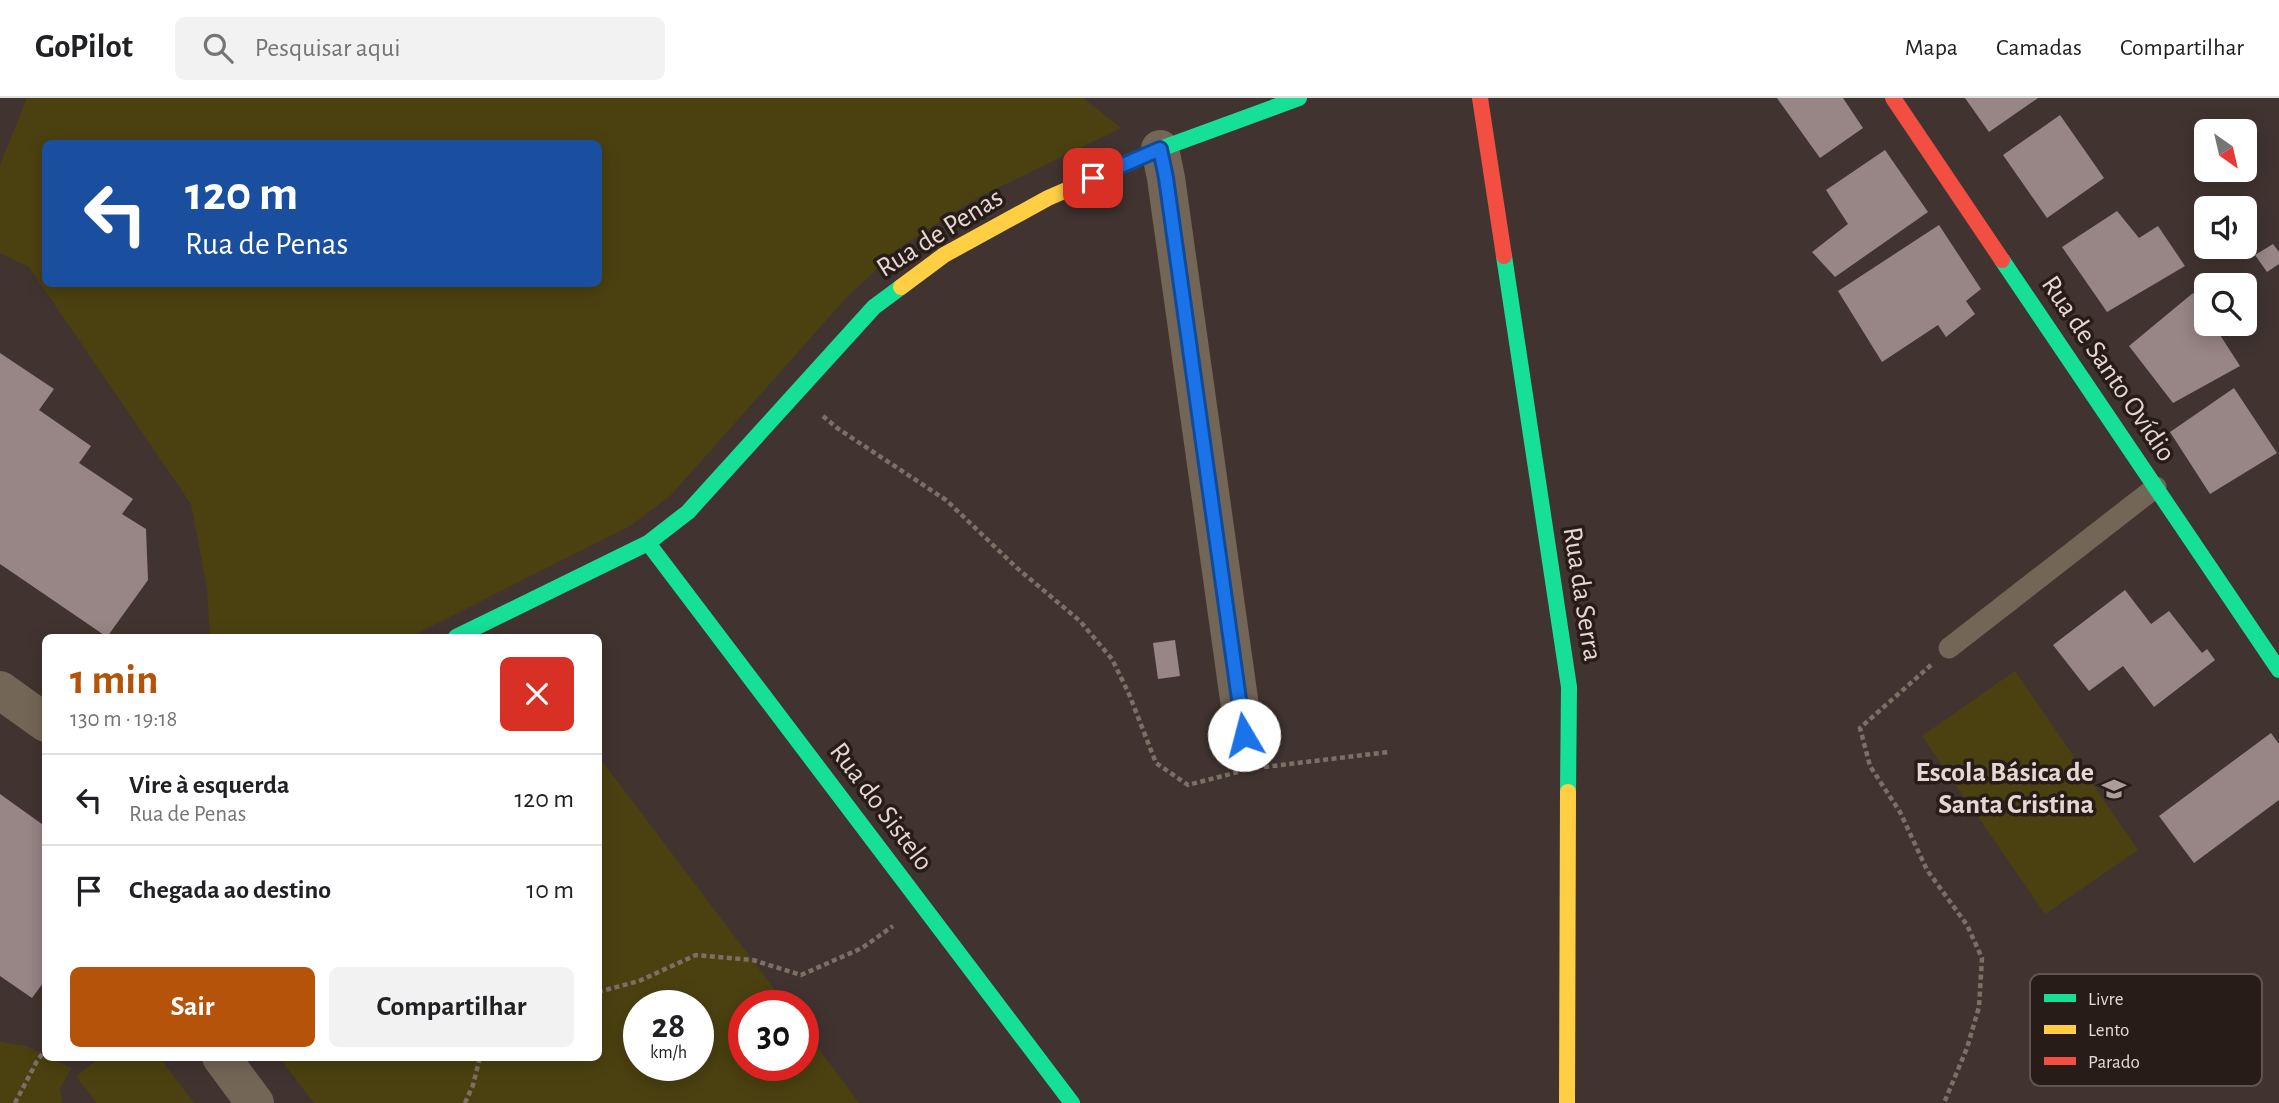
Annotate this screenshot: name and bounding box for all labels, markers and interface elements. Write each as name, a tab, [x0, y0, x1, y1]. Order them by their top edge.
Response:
search box	[175, 17, 665, 80]
icon: search	[199, 29, 237, 67]
text: GoPilot	[35, 31, 133, 64]
text: Pesquisar aqui	[255, 35, 401, 61]
text: Mapa	[1905, 36, 1958, 60]
text: Camadas	[1996, 36, 2082, 60]
text: Compartilhar	[2120, 36, 2244, 60]
north arrow	[2194, 119, 2258, 182]
map controls	[2194, 119, 2257, 336]
pin	[1063, 148, 1123, 208]
icon: arrive	[1074, 159, 1112, 197]
icon: left	[70, 168, 161, 259]
text: 120 m	[185, 170, 298, 219]
street label: Rua de Penas	[872, 183, 1008, 283]
button: sound	[2194, 196, 2257, 259]
text: Rua de Penas	[185, 228, 348, 260]
street label: Rua de Santo Ovídio	[2036, 271, 2180, 467]
button: search	[2194, 273, 2257, 336]
street label: Rua da Serra	[1558, 525, 1606, 663]
button: close	[500, 657, 574, 731]
text: 1 min	[70, 659, 159, 701]
position arrow	[1207, 698, 1281, 772]
text: 130 m · 19:18	[70, 708, 177, 731]
street label: Rua do Sistelo	[824, 738, 938, 876]
place label: Escola Básica de Santa Cristina	[1915, 759, 2094, 819]
text: Vire à esquerda	[129, 772, 290, 798]
school or university icon: Escola Básica de Santa Cristina	[2100, 775, 2128, 803]
icon: left	[70, 781, 108, 819]
text: 120 m	[514, 786, 574, 812]
text: Rua de Penas	[129, 803, 246, 826]
icon: arrive	[70, 872, 108, 910]
text: Chegada ao destino	[129, 877, 331, 903]
text: 10 m	[526, 877, 574, 903]
button: Sair	[70, 967, 315, 1047]
button: Compartilhar	[329, 967, 574, 1047]
legend	[2030, 974, 2262, 1086]
speed limit sign: 30	[728, 990, 819, 1081]
text: Livre	[2088, 990, 2123, 1009]
text: 28	[652, 1009, 685, 1044]
text: Lento	[2088, 1021, 2129, 1040]
text: km/h	[650, 1044, 687, 1062]
text: Parado	[2088, 1053, 2140, 1072]

